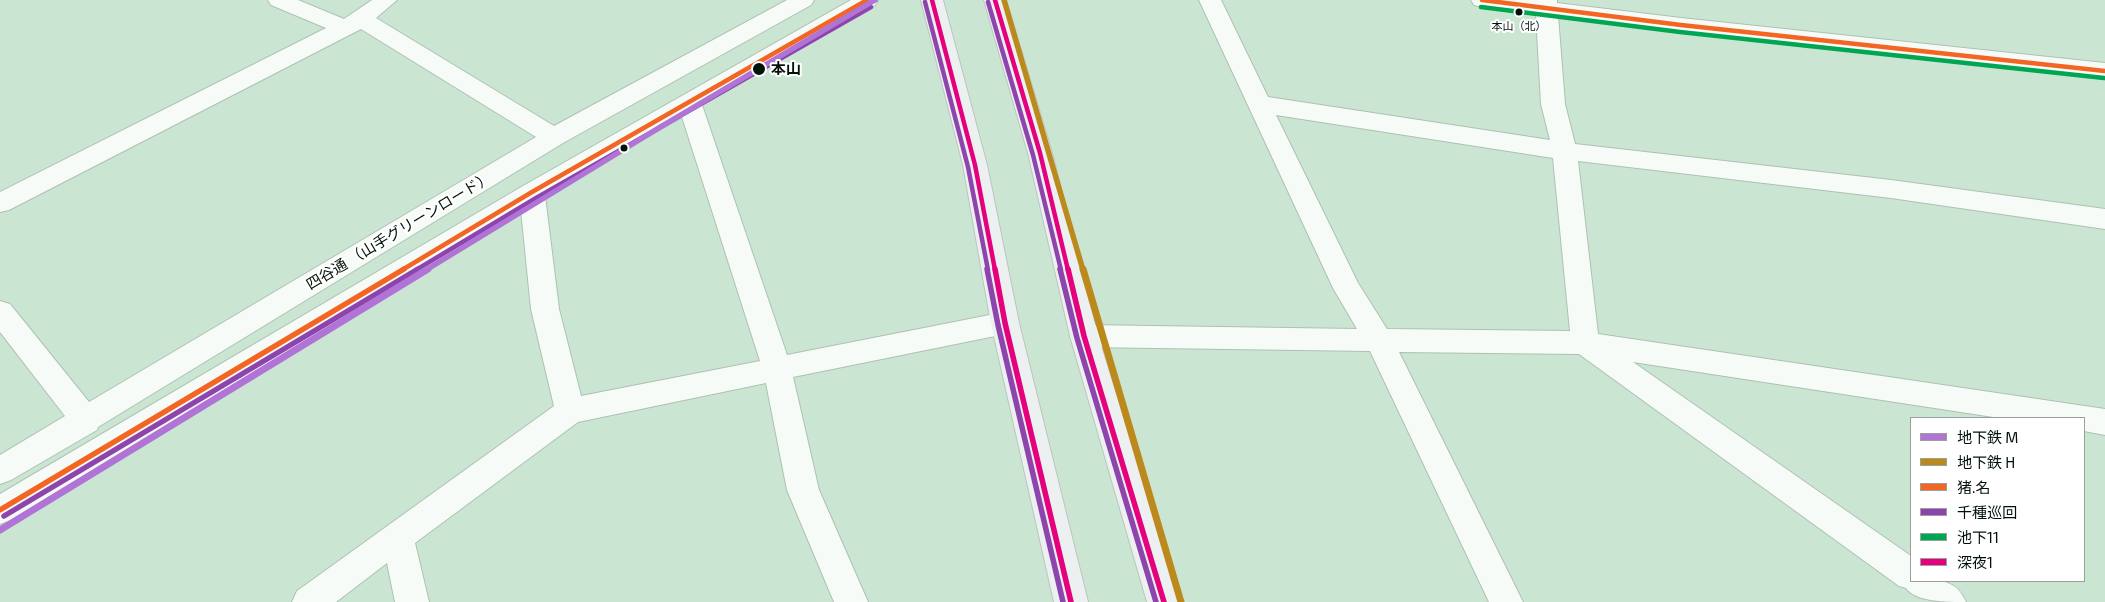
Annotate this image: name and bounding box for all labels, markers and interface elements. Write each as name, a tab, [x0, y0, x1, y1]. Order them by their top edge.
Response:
marker: 本山（北）	[1514, 7, 1524, 17]
place label: 本山（北）	[1492, 19, 1546, 33]
place label: 本山	[771, 60, 801, 78]
marker: 本山	[751, 61, 767, 77]
unlabelled marker	[619, 143, 629, 153]
street label: 四谷通 （山手グリーンロード）	[303, 168, 495, 294]
legend	[1910, 417, 2085, 582]
text: 地下鉄 M	[1957, 428, 2019, 446]
text: 地下鉄 H	[1957, 453, 2015, 471]
text: 猪.名	[1957, 478, 1990, 496]
text: 千種巡回	[1957, 503, 2017, 521]
text: 池下11	[1957, 528, 1999, 546]
text: 深夜1	[1957, 553, 1993, 571]

